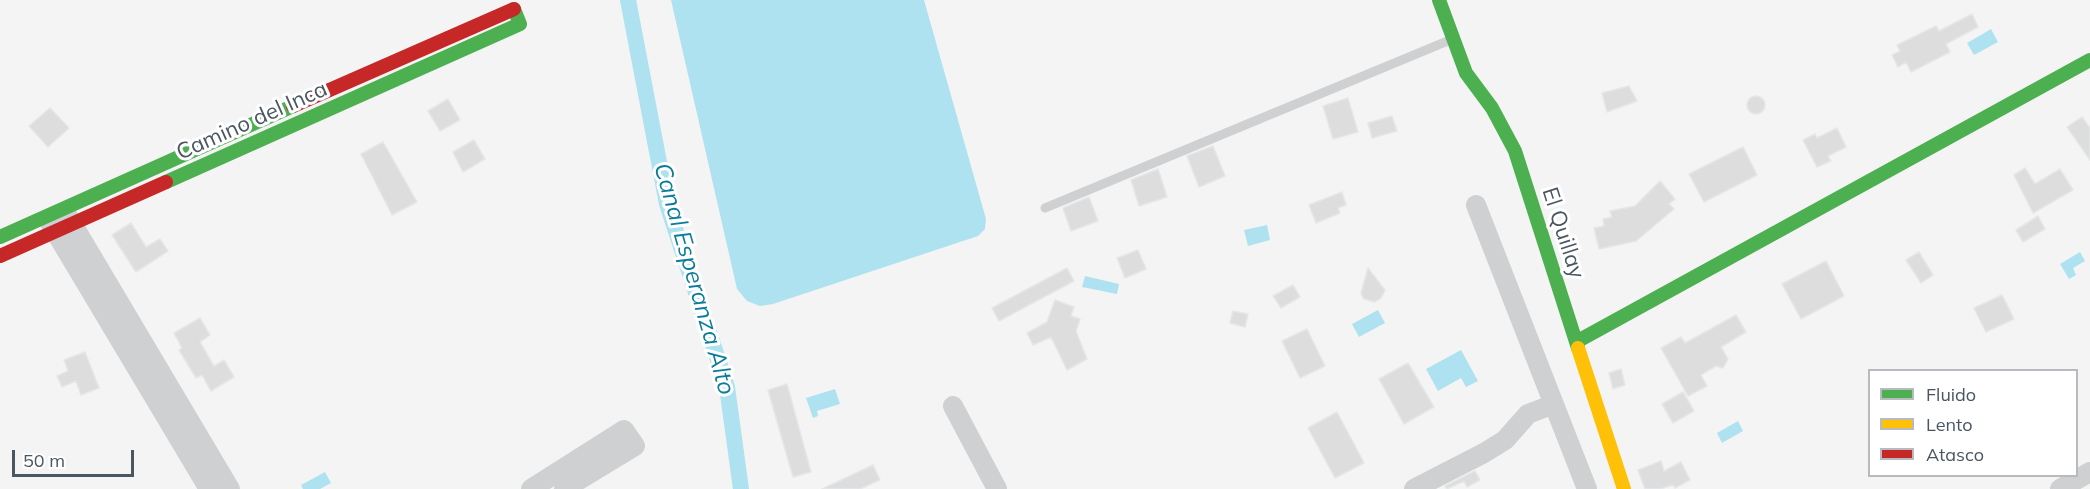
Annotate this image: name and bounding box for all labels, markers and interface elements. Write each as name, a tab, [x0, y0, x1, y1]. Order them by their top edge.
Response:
street label: Camino del Inca	[172, 76, 332, 166]
water label: Canal Esperanza Alto	[647, 160, 741, 398]
street label: El Quillay	[1536, 184, 1590, 282]
legend	[1868, 369, 2078, 477]
text: Fluido	[1926, 383, 1976, 406]
text: Lento	[1926, 413, 1973, 436]
scale bar	[15, 438, 136, 476]
text: Atasco	[1926, 443, 1984, 466]
text: 50 m	[23, 449, 65, 472]

